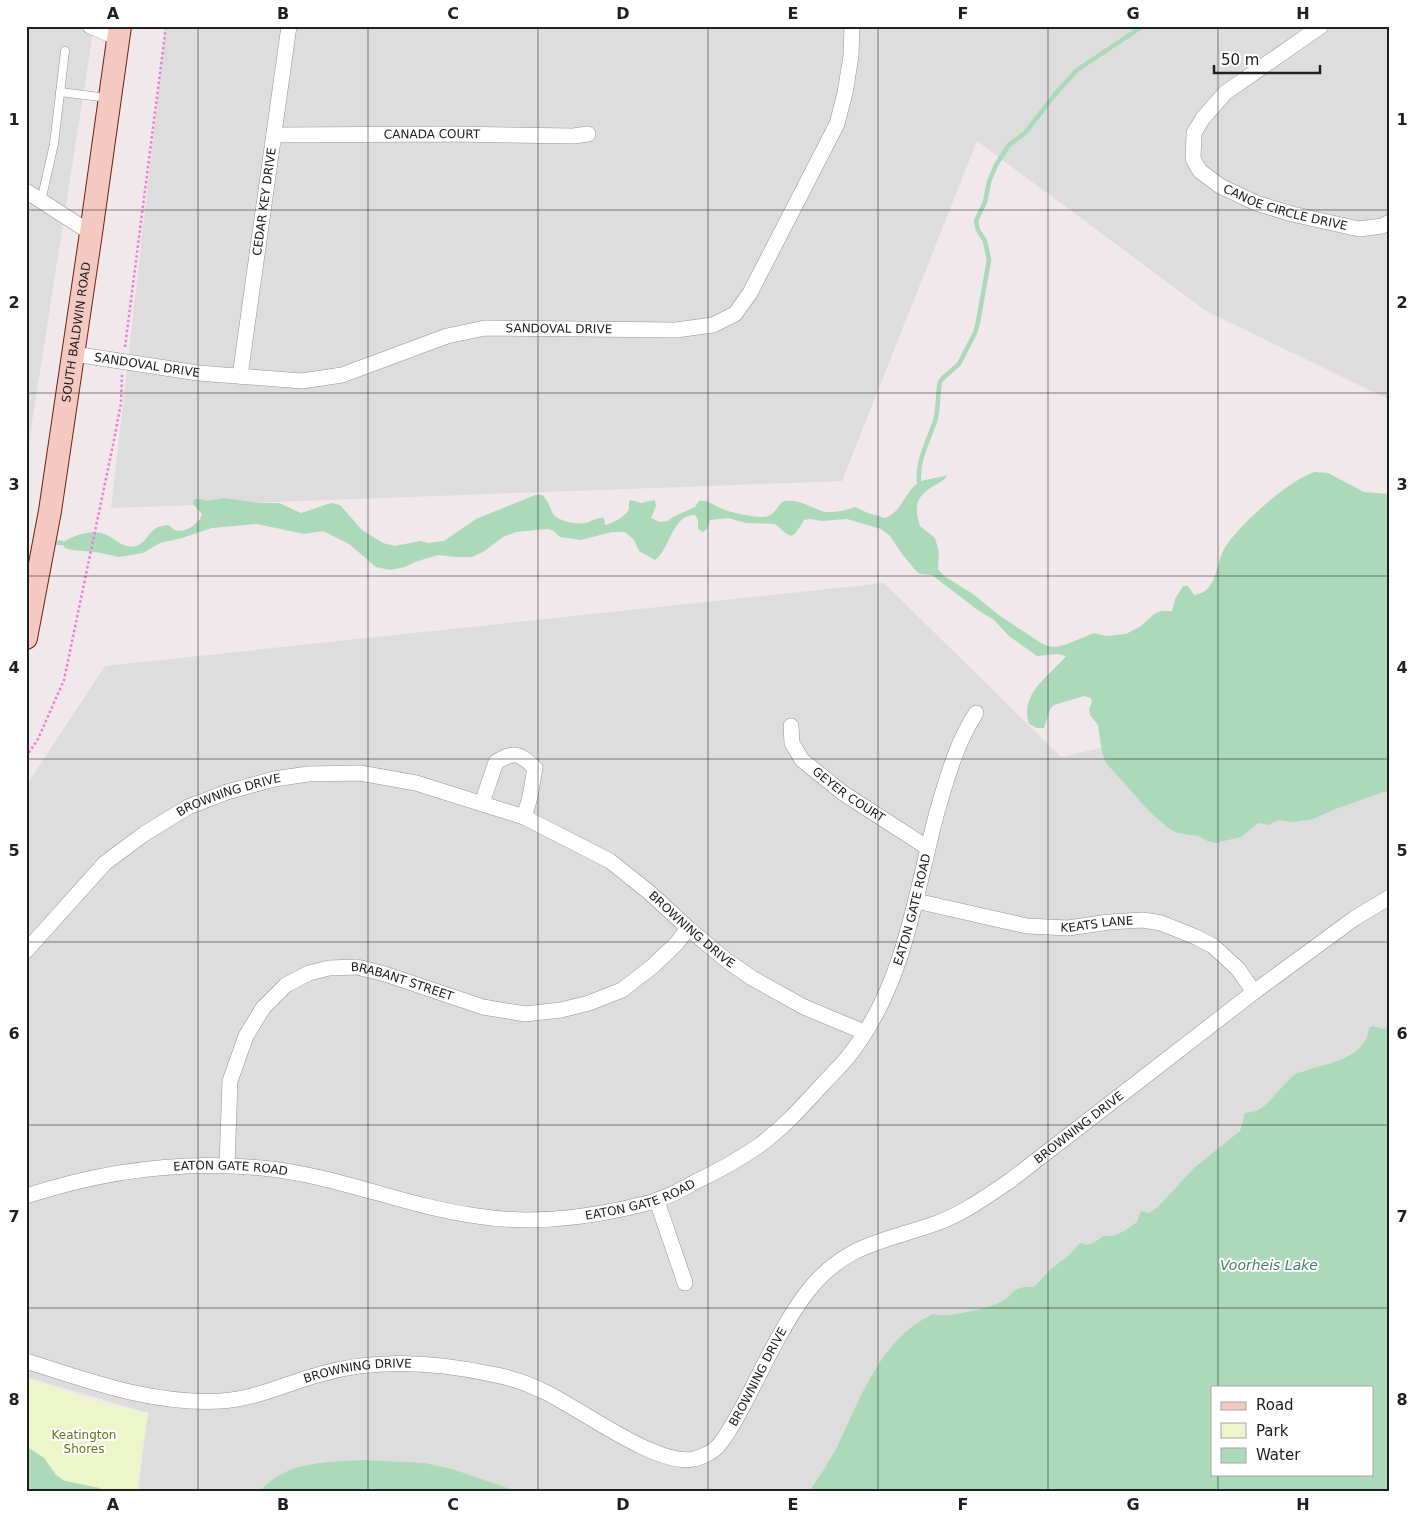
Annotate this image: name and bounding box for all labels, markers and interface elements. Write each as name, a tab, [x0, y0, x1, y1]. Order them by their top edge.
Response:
text: A	[107, 4, 120, 23]
text: B	[277, 4, 289, 23]
text: C	[447, 4, 459, 23]
text: D	[616, 4, 630, 23]
text: E	[788, 4, 798, 23]
text: F	[958, 4, 968, 23]
text: G	[1126, 4, 1140, 23]
text: H	[1296, 4, 1310, 23]
scale bar	[1214, 42, 1320, 74]
text: 50 m	[1221, 51, 1259, 69]
text: 1	[8, 110, 20, 129]
text: 1	[1396, 110, 1408, 129]
street label: CANADA COURT	[384, 127, 481, 141]
street label: CEDAR KEY DRIVE	[250, 147, 279, 257]
street label: CANOE CIRCLE DRIVE	[1221, 182, 1349, 233]
street label: SOUTH BALDWIN ROAD	[59, 261, 94, 403]
text: 2	[8, 293, 20, 312]
text: 2	[1396, 293, 1408, 312]
street label: SANDOVAL DRIVE	[506, 321, 612, 336]
street label: SANDOVAL DRIVE	[93, 350, 201, 380]
text: 3	[8, 475, 20, 494]
text: 3	[1396, 475, 1408, 494]
text: 4	[8, 658, 20, 677]
text: 4	[1396, 658, 1408, 677]
street label: GEYER COURT	[810, 764, 888, 826]
street label: BROWNING DRIVE	[174, 771, 282, 819]
text: 5	[8, 841, 20, 860]
text: 5	[1396, 841, 1408, 860]
street label: EATON GATE ROAD	[891, 852, 934, 967]
street label: BROWNING DRIVE	[646, 888, 737, 971]
street label: KEATS LANE	[1060, 914, 1134, 935]
street label: BRABANT STREET	[351, 960, 456, 1004]
text: 6	[8, 1024, 20, 1043]
text: 6	[1396, 1024, 1408, 1043]
street label: BROWNING DRIVE	[1031, 1089, 1126, 1167]
street label: EATON GATE ROAD	[173, 1158, 289, 1178]
street label: EATON GATE ROAD	[584, 1176, 698, 1223]
text: 7	[8, 1207, 20, 1226]
text: 7	[1396, 1207, 1408, 1226]
water label: Voorheis Lake	[1220, 1257, 1318, 1273]
street label: BROWNING DRIVE	[726, 1325, 789, 1429]
street label: BROWNING DRIVE	[302, 1356, 412, 1386]
legend	[1211, 1386, 1374, 1476]
text: 8	[8, 1390, 20, 1409]
text: 8	[1396, 1390, 1408, 1409]
text: Road	[1256, 1396, 1294, 1414]
text: Park	[1256, 1422, 1289, 1440]
park label: Keatington Shores	[52, 1428, 116, 1456]
text: Water	[1256, 1446, 1301, 1464]
text: A	[107, 1495, 120, 1514]
text: B	[277, 1495, 289, 1514]
text: C	[447, 1495, 459, 1514]
text: D	[616, 1495, 630, 1514]
text: E	[788, 1495, 798, 1514]
text: F	[958, 1495, 968, 1514]
text: G	[1126, 1495, 1140, 1514]
text: H	[1296, 1495, 1310, 1514]

